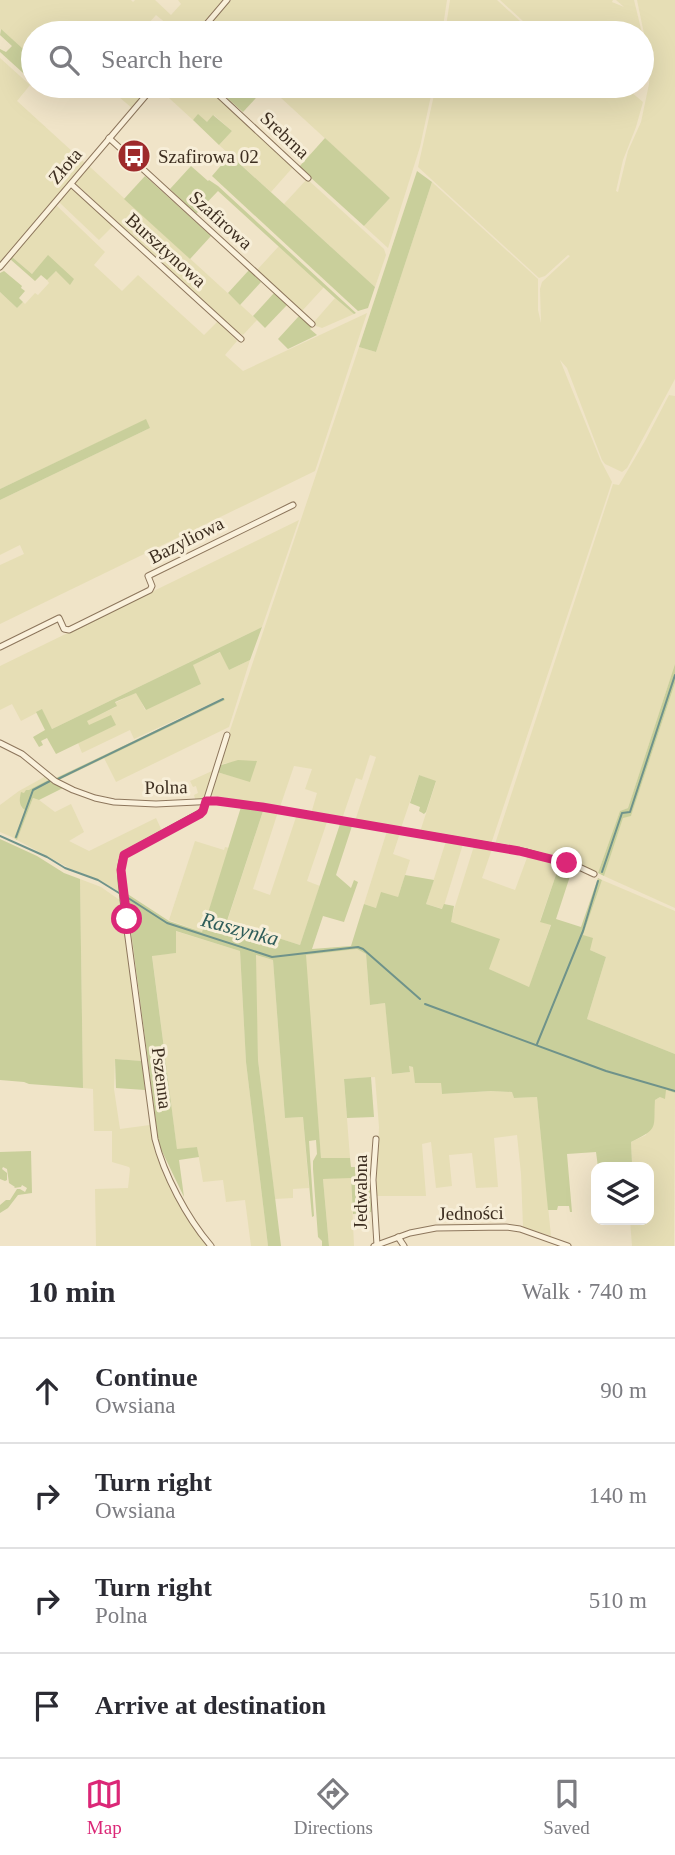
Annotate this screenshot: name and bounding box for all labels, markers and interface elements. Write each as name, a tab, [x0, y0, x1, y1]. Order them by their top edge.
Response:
search box	[21, 21, 654, 98]
icon: search	[45, 41, 83, 79]
text: Search here	[101, 45, 223, 74]
street label: Srebrna	[256, 107, 314, 163]
bus stop icon: Szafirowa 02	[115, 137, 153, 175]
street label: Złota	[44, 143, 86, 188]
place label: Szafirowa 02	[158, 146, 259, 167]
street label: Szafirowa	[185, 186, 257, 254]
street label: Bursztynowa	[122, 209, 211, 292]
street label: Bazyliowa	[145, 512, 227, 568]
street label: Polna	[144, 776, 188, 798]
route end	[551, 847, 582, 878]
route start	[111, 903, 142, 934]
water label: Raszynka	[198, 907, 281, 951]
street label: Pszenna	[148, 1046, 176, 1111]
street label: Jedwabna	[350, 1154, 371, 1229]
map controls	[591, 1162, 654, 1225]
button: layers	[591, 1162, 654, 1225]
street label: Jedności	[438, 1202, 504, 1224]
text: 10 min	[28, 1275, 116, 1308]
text: Walk · 740 m	[522, 1279, 647, 1304]
text: Continue	[95, 1363, 198, 1392]
icon: ahead	[28, 1372, 66, 1410]
text: 90 m	[600, 1378, 647, 1403]
text: Owsiana	[95, 1393, 175, 1418]
text: Turn right	[95, 1468, 212, 1497]
icon: right	[28, 1477, 66, 1515]
text: 140 m	[589, 1483, 647, 1508]
text: Owsiana	[95, 1498, 175, 1523]
text: Turn right	[95, 1573, 212, 1602]
icon: right	[28, 1582, 66, 1620]
text: 510 m	[589, 1588, 647, 1613]
text: Polna	[95, 1603, 147, 1628]
icon: arrive	[28, 1687, 66, 1725]
text: Arrive at destination	[95, 1691, 326, 1720]
tab: Map	[85, 1775, 123, 1839]
tab: Directions	[294, 1775, 373, 1839]
tab: Saved	[543, 1775, 590, 1839]

